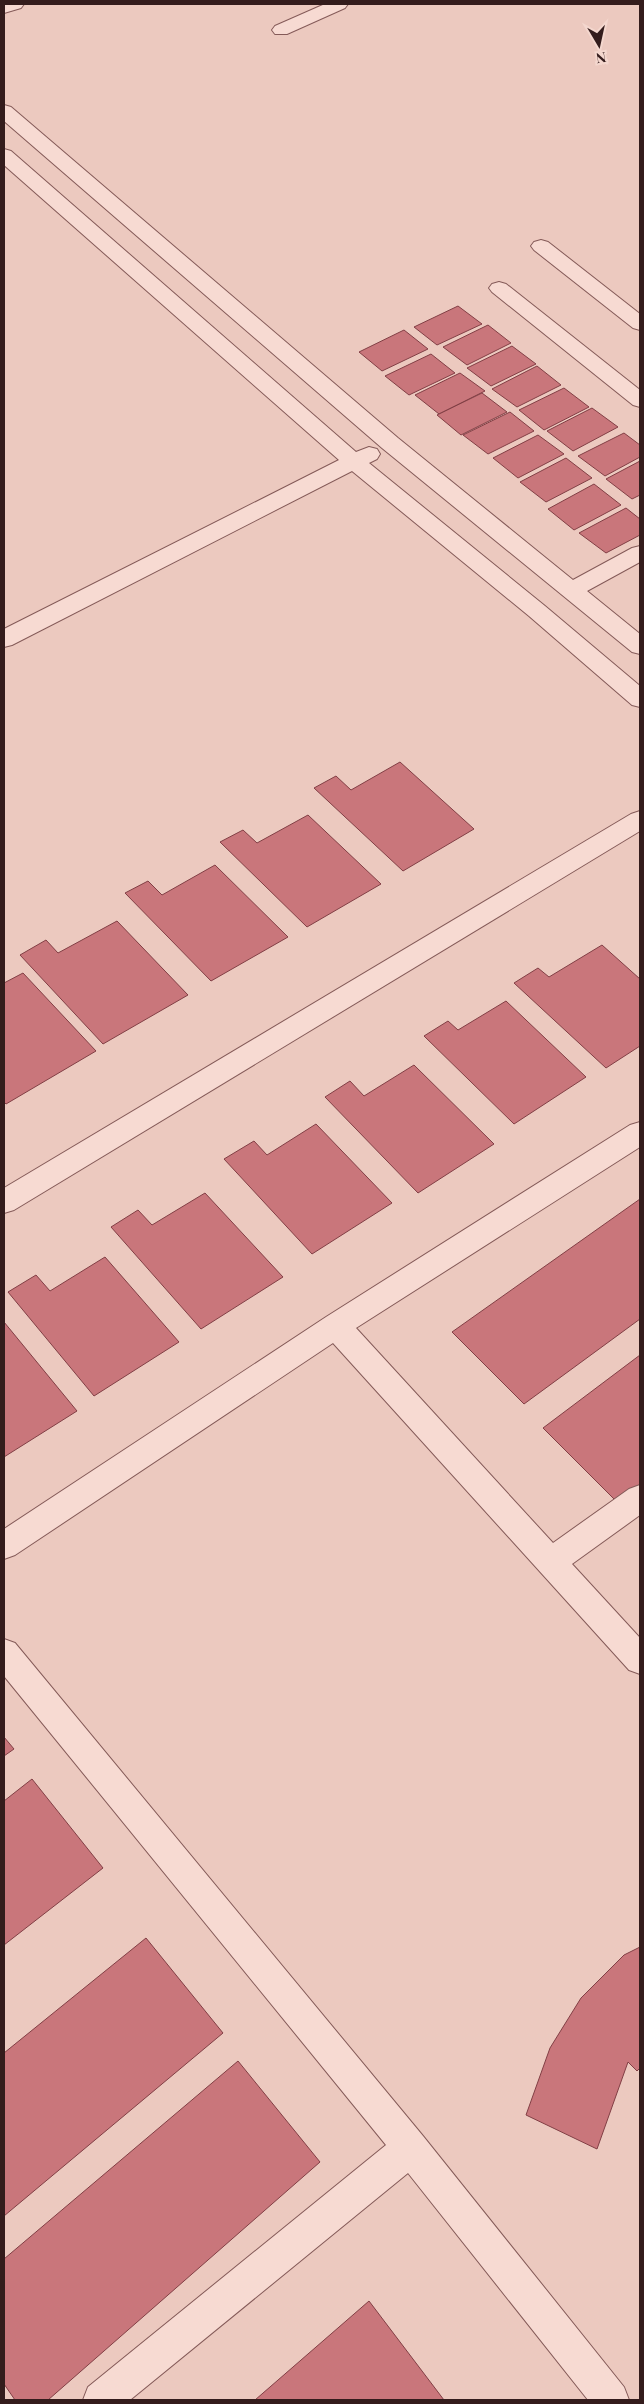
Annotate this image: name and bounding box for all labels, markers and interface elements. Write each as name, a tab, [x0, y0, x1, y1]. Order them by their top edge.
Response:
north arrow	[574, 20, 624, 70]
text: N	[595, 48, 608, 69]

